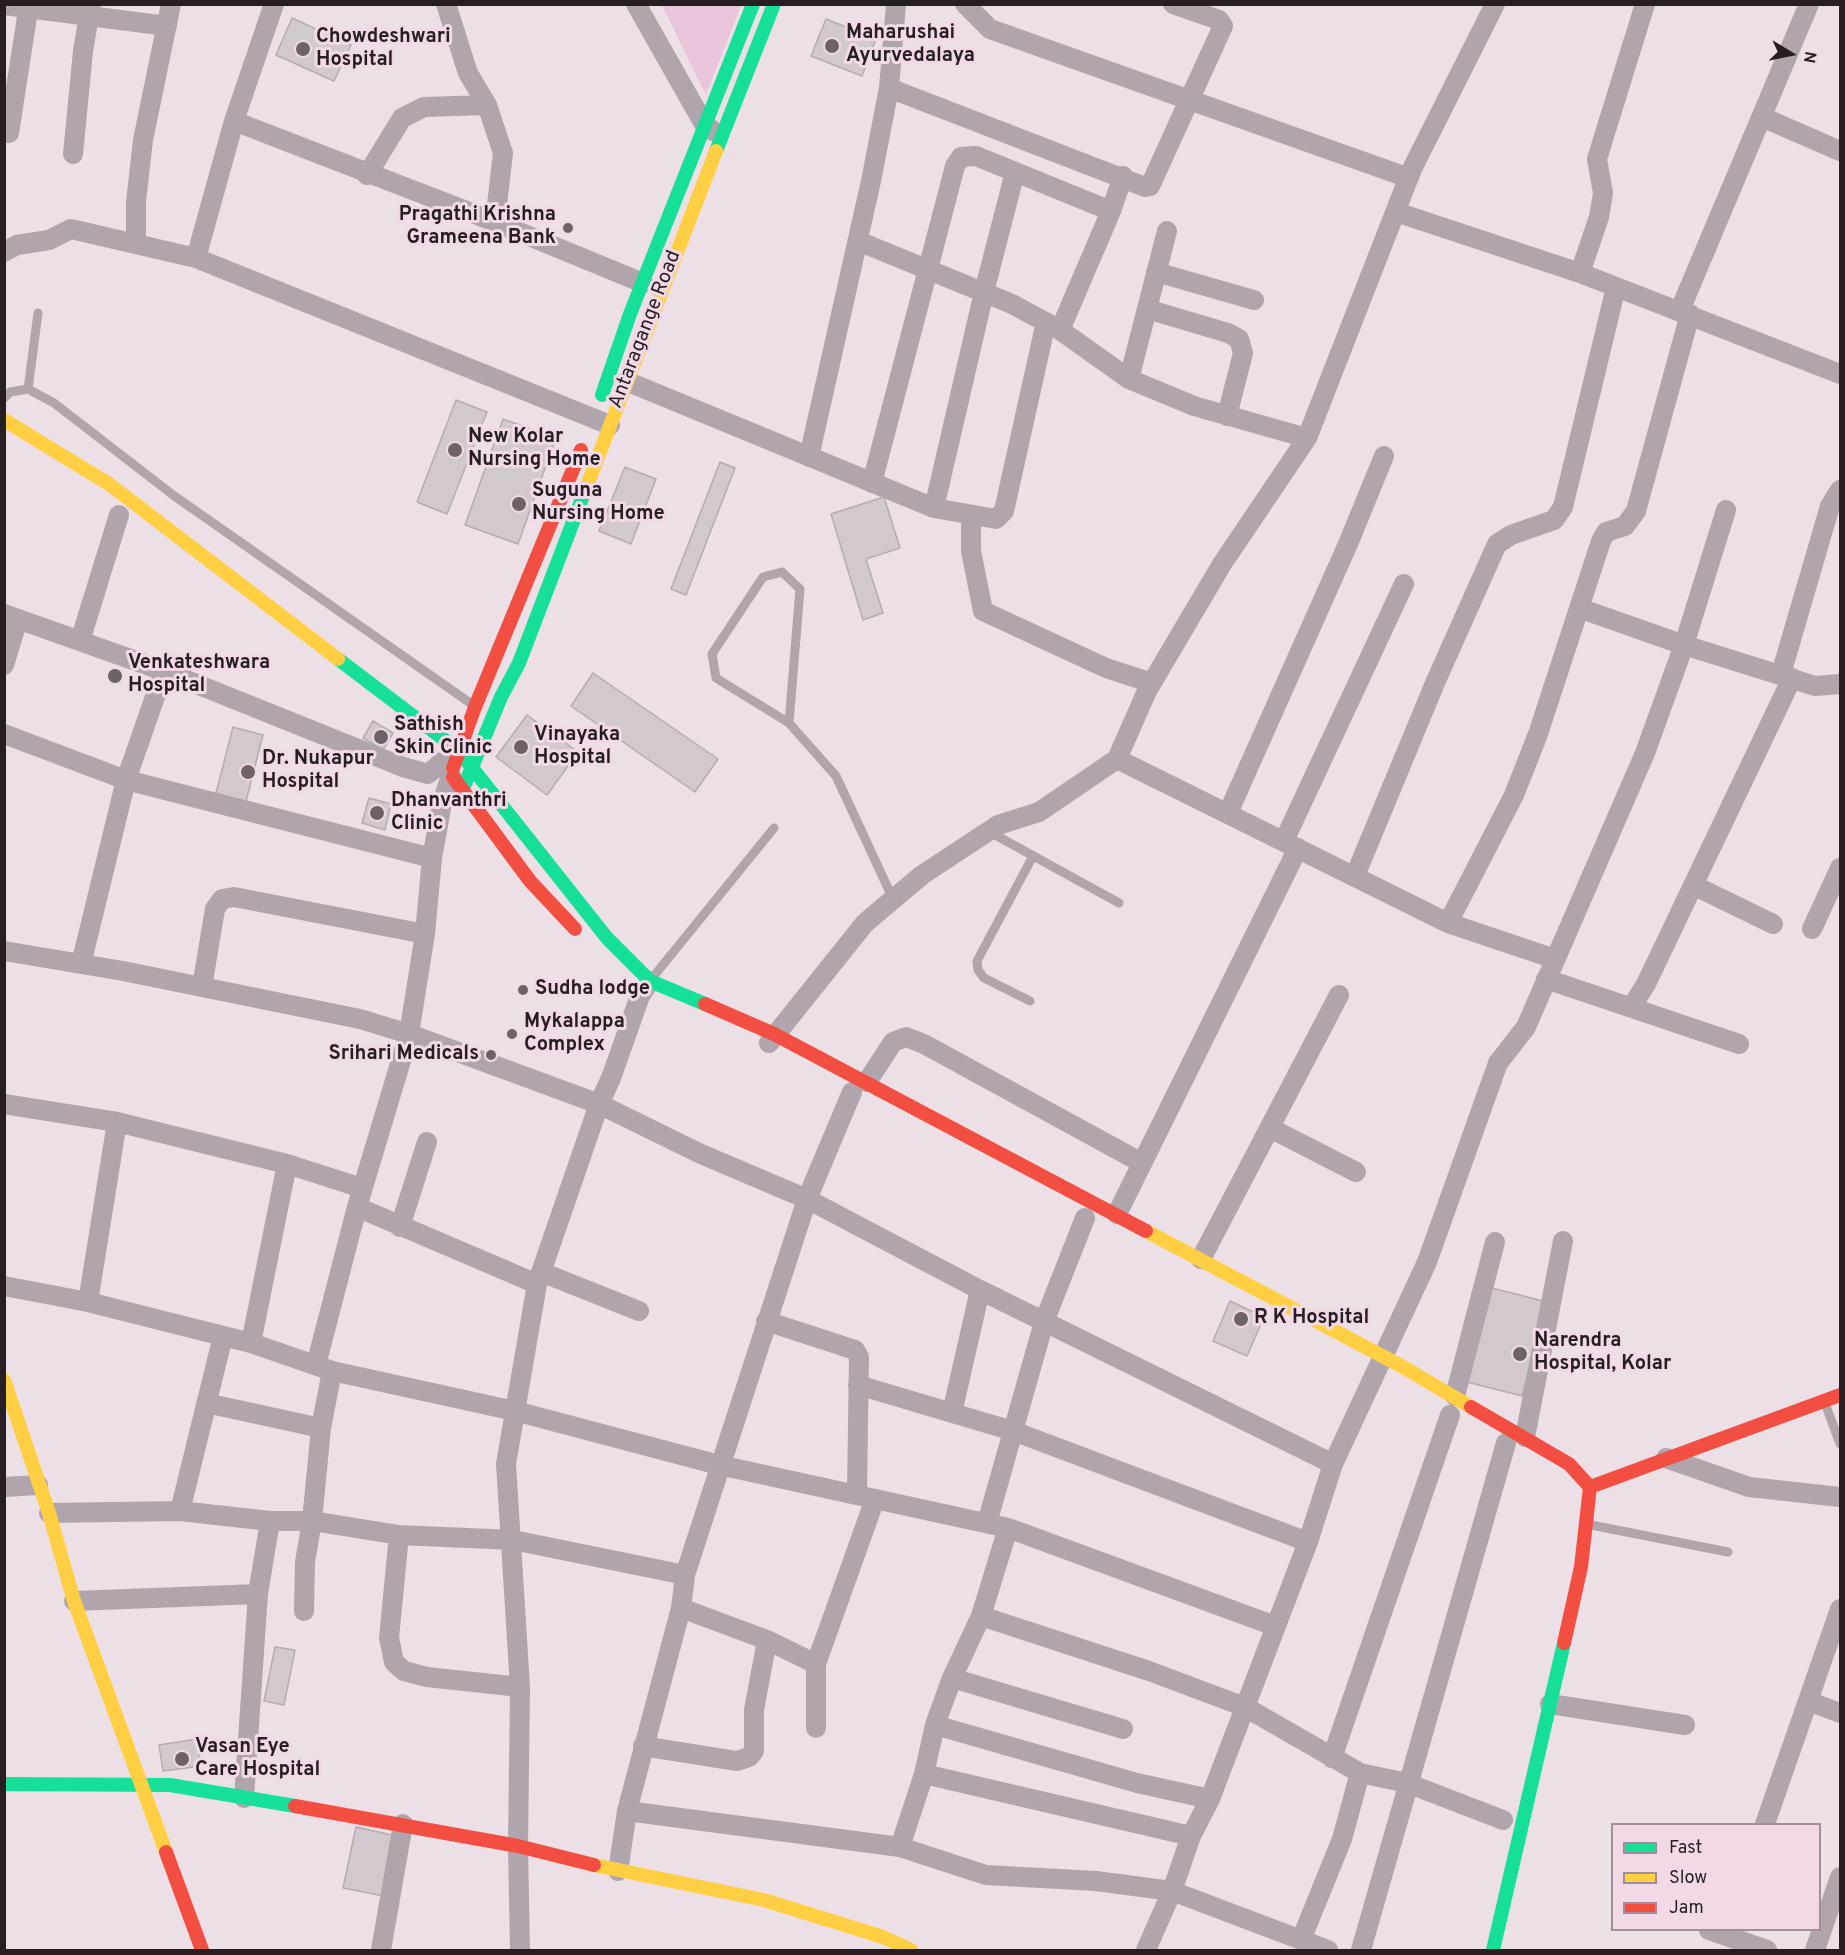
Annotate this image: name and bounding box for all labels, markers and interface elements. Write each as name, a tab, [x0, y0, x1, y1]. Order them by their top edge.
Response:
place label: Maharushai Ayurvedalaya	[846, 22, 975, 69]
north arrow	[1761, 24, 1821, 84]
place label: Chowdeshwari Hospital	[316, 26, 451, 73]
marker: Maharushai Ayurvedalaya	[823, 37, 841, 55]
marker: Chowdeshwari Hospital	[294, 40, 312, 58]
text: N	[1798, 50, 1820, 65]
place label: Pragathi Krishna Grameena Bank	[399, 204, 556, 251]
marker: Pragathi Krishna Grameena Bank	[561, 221, 575, 235]
street label: Antaragange Road	[605, 247, 687, 413]
place label: New Kolar Nursing Home	[468, 426, 601, 473]
marker: New Kolar Nursing Home	[446, 441, 464, 459]
place label: Suguna Nursing Home	[532, 480, 665, 527]
marker: Suguna Nursing Home	[510, 495, 528, 513]
place label: Venkateshwara Hospital	[128, 652, 270, 699]
marker: Venkateshwara Hospital	[106, 667, 124, 685]
place label: Sathish Skin Clinic	[394, 714, 493, 761]
place label: Vinayaka Hospital	[534, 724, 620, 771]
marker: Sathish Skin Clinic	[372, 728, 390, 746]
marker: Vinayaka Hospital	[512, 738, 530, 756]
place label: Dr. Nukapur Hospital	[262, 748, 374, 795]
marker: Dr. Nukapur Hospital	[239, 763, 257, 781]
place label: Dhanvanthri Clinic	[391, 790, 507, 837]
marker: Dhanvanthri Clinic	[368, 804, 386, 822]
place label: Sudha lodge	[535, 978, 650, 1002]
marker: Sudha lodge	[516, 983, 530, 997]
place label: Mykalappa Complex	[524, 1011, 625, 1058]
marker: Mykalappa Complex	[505, 1027, 519, 1041]
place label: Srihari Medicals	[328, 1043, 479, 1067]
marker: Srihari Medicals	[484, 1048, 498, 1062]
place label: R K Hospital	[1254, 1307, 1369, 1331]
marker: R K Hospital	[1232, 1310, 1250, 1328]
place label: Narendra Hospital, Kolar	[1534, 1330, 1671, 1377]
marker: Narendra Hospital, Kolar	[1511, 1345, 1529, 1363]
place label: Vasan Eye Care Hospital	[195, 1736, 320, 1783]
marker: Vasan Eye Care Hospital	[173, 1750, 191, 1768]
legend	[1611, 1823, 1821, 1931]
text: Fast	[1669, 1837, 1702, 1860]
text: Slow	[1669, 1867, 1707, 1890]
text: Jam	[1669, 1897, 1704, 1920]

